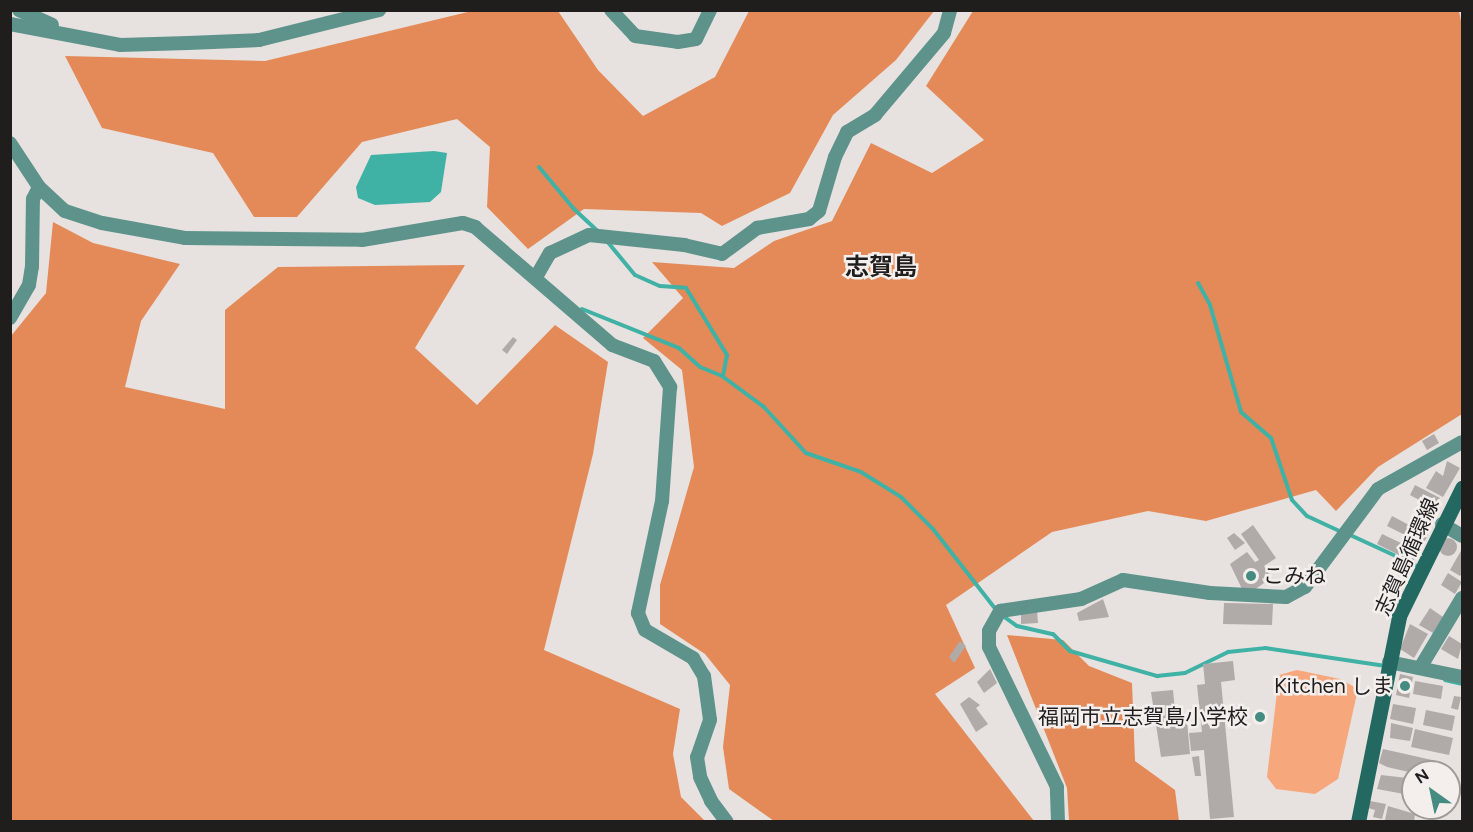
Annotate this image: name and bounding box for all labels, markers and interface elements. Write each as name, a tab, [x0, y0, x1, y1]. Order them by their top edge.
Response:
district label: 志賀島	[845, 253, 917, 281]
street label: 志賀島循環線	[1370, 494, 1444, 620]
place label: こみね	[1263, 563, 1326, 589]
marker: こみね	[1244, 569, 1258, 583]
place label: Kitchen しま	[1274, 673, 1393, 699]
marker: Kitchen しま	[1398, 679, 1412, 693]
place label: 福岡市立志賀島小学校	[1038, 704, 1248, 730]
marker: 福岡市立志賀島小学校	[1253, 710, 1267, 724]
north arrow	[1401, 760, 1461, 820]
text: N	[1412, 765, 1432, 787]

